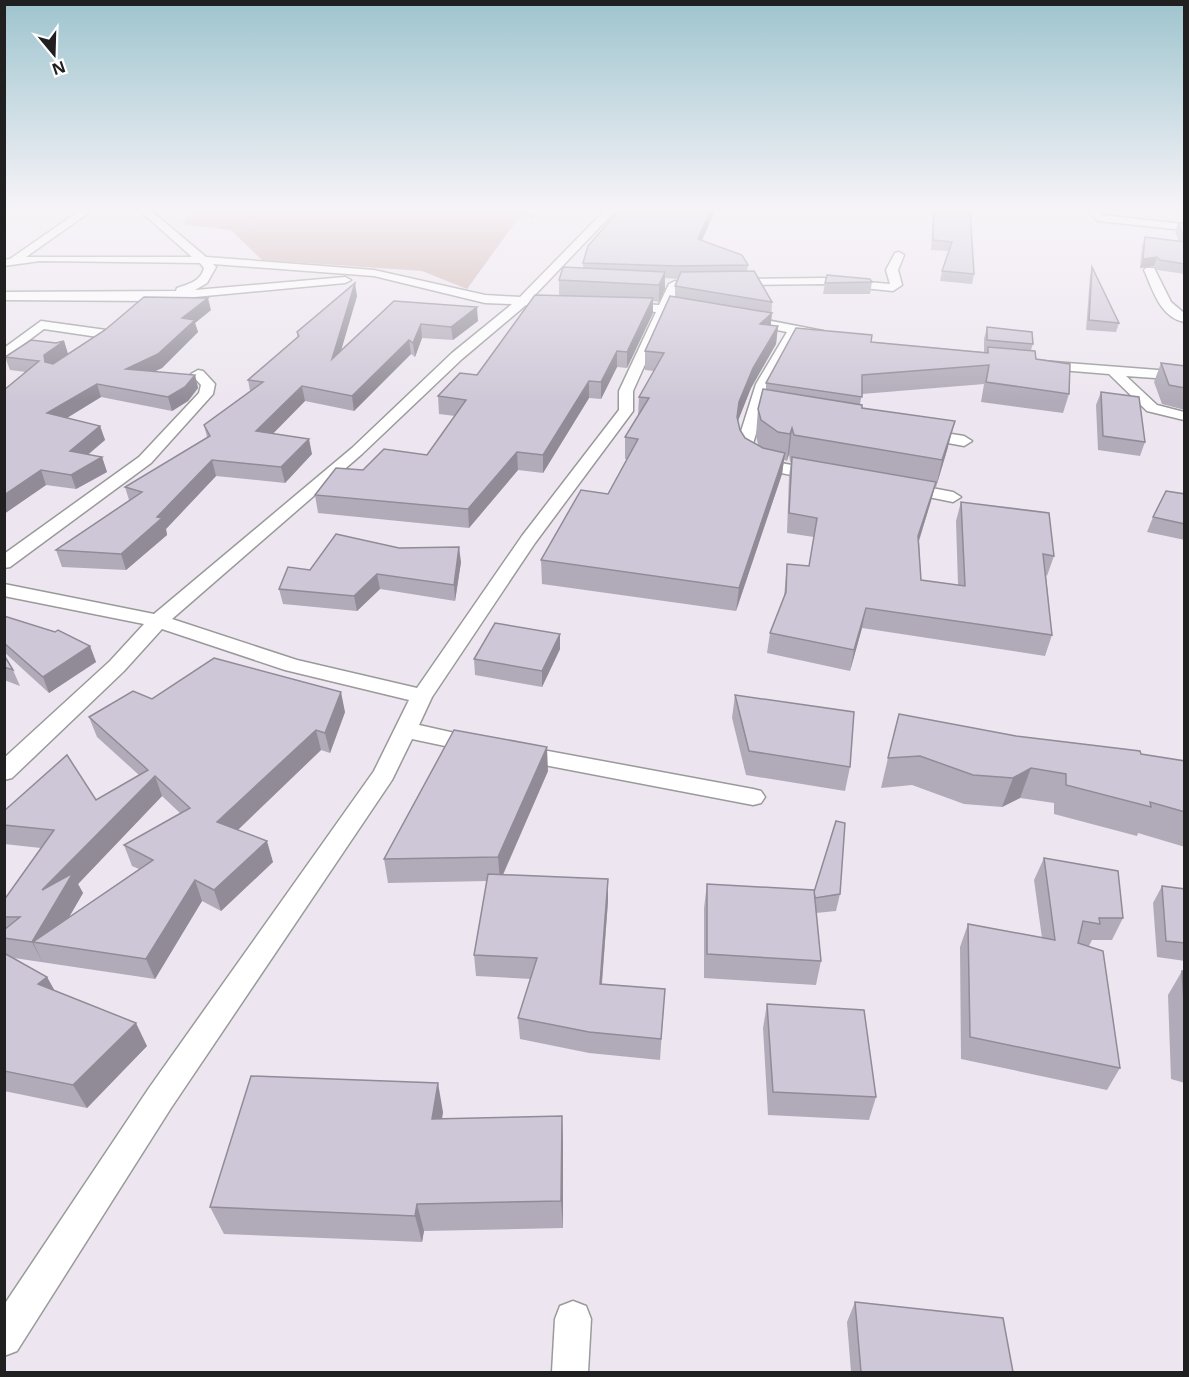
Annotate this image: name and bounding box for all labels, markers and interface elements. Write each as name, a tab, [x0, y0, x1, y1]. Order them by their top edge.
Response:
north arrow	[24, 24, 84, 84]
text: N	[49, 56, 69, 81]

